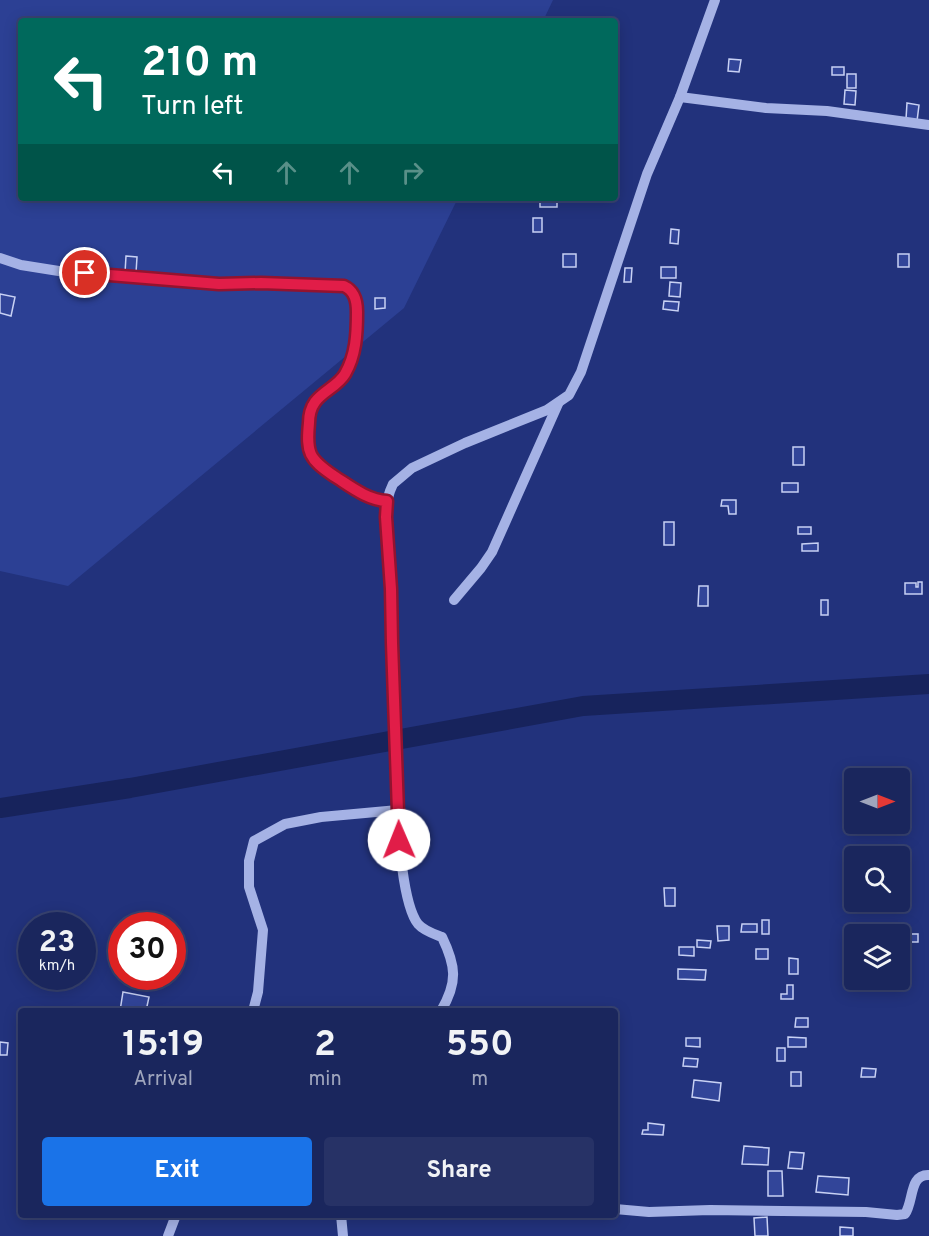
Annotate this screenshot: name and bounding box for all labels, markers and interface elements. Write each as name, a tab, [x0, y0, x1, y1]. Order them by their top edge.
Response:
text: 210 m	[141, 38, 258, 91]
icon: left	[42, 42, 120, 120]
text: Turn left	[141, 90, 243, 124]
icon: left	[207, 156, 240, 189]
icon: ahead	[270, 156, 303, 189]
icon: ahead	[333, 156, 366, 189]
icon: right	[396, 156, 429, 189]
pin	[59, 247, 110, 298]
icon: arrive	[68, 256, 101, 289]
north arrow	[844, 768, 910, 834]
map controls	[844, 768, 910, 990]
position arrow	[367, 808, 431, 872]
button: search	[844, 846, 910, 912]
speed limit sign: 30	[108, 912, 186, 990]
button: layers	[844, 924, 910, 990]
text: 23	[39, 925, 75, 962]
text: km/h	[39, 957, 75, 976]
text: 15:19	[122, 1023, 204, 1069]
text: 2	[314, 1023, 336, 1069]
text: 550	[446, 1023, 514, 1069]
text: Arrival	[133, 1067, 193, 1093]
text: min	[308, 1067, 342, 1093]
text: m	[471, 1067, 488, 1093]
button: Exit	[42, 1137, 312, 1206]
button: Share	[324, 1137, 594, 1206]

